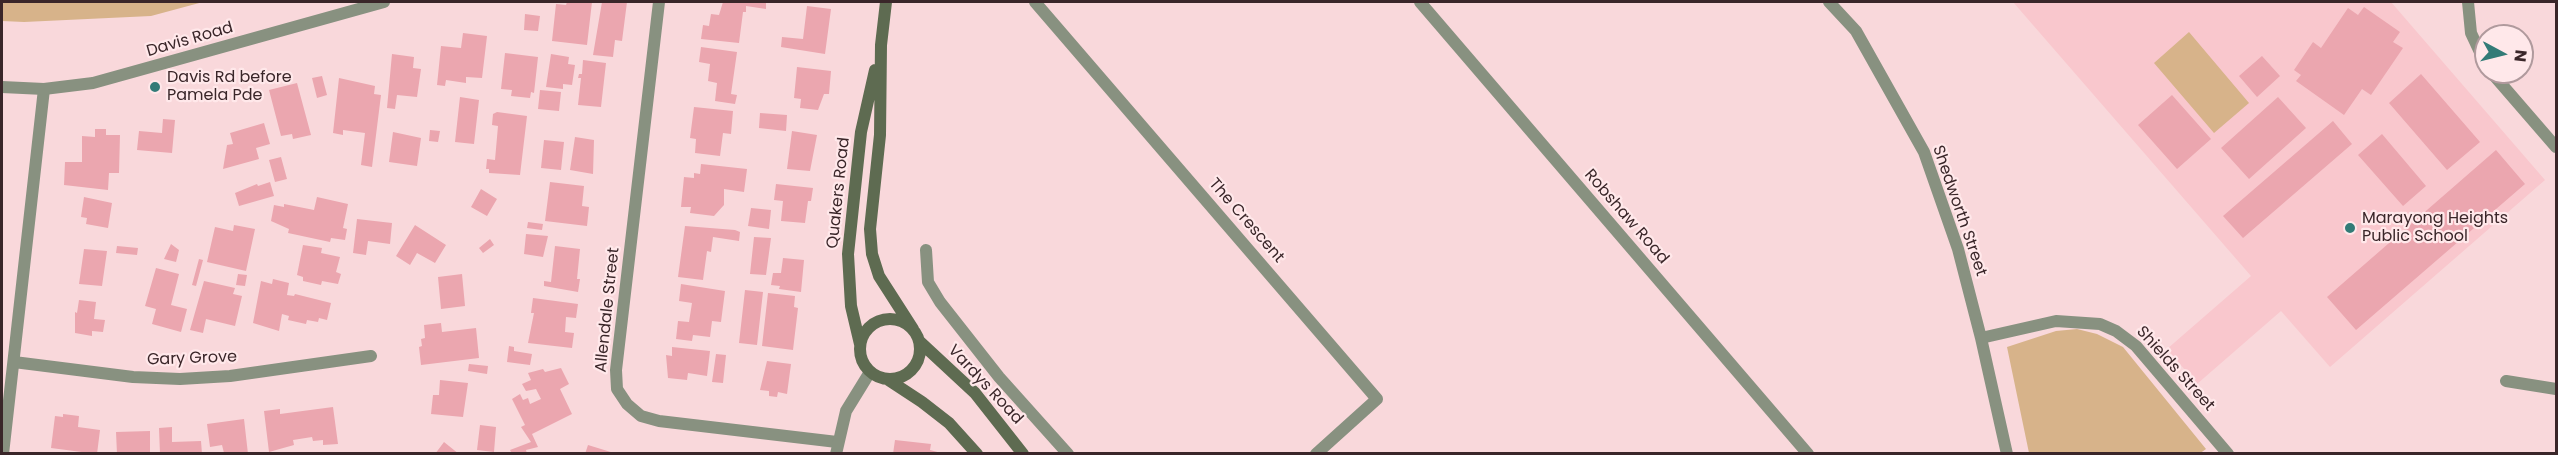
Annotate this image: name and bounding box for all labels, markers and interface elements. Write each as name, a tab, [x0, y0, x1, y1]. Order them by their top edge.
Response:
street label: Davis Road	[144, 18, 236, 62]
north arrow	[2474, 24, 2534, 84]
text: N	[2508, 49, 2533, 63]
place label: Davis Rd before Pamela Pde	[167, 68, 292, 106]
marker: Davis Rd before Pamela Pde	[148, 80, 162, 94]
street label: Quakers Road	[824, 136, 854, 250]
street label: Shedworth Street	[1928, 143, 1990, 279]
street label: Robshaw Road	[1580, 166, 1672, 268]
street label: The Crescent	[1204, 175, 1288, 267]
place label: Marayong Heights Public School	[2362, 209, 2508, 247]
marker: Marayong Heights Public School	[2343, 221, 2357, 235]
street label: Allendale Street	[592, 247, 624, 373]
street label: Shields Street	[2132, 323, 2218, 415]
street label: Vardys Road	[943, 341, 1027, 429]
street label: Gary Grove	[147, 348, 237, 370]

